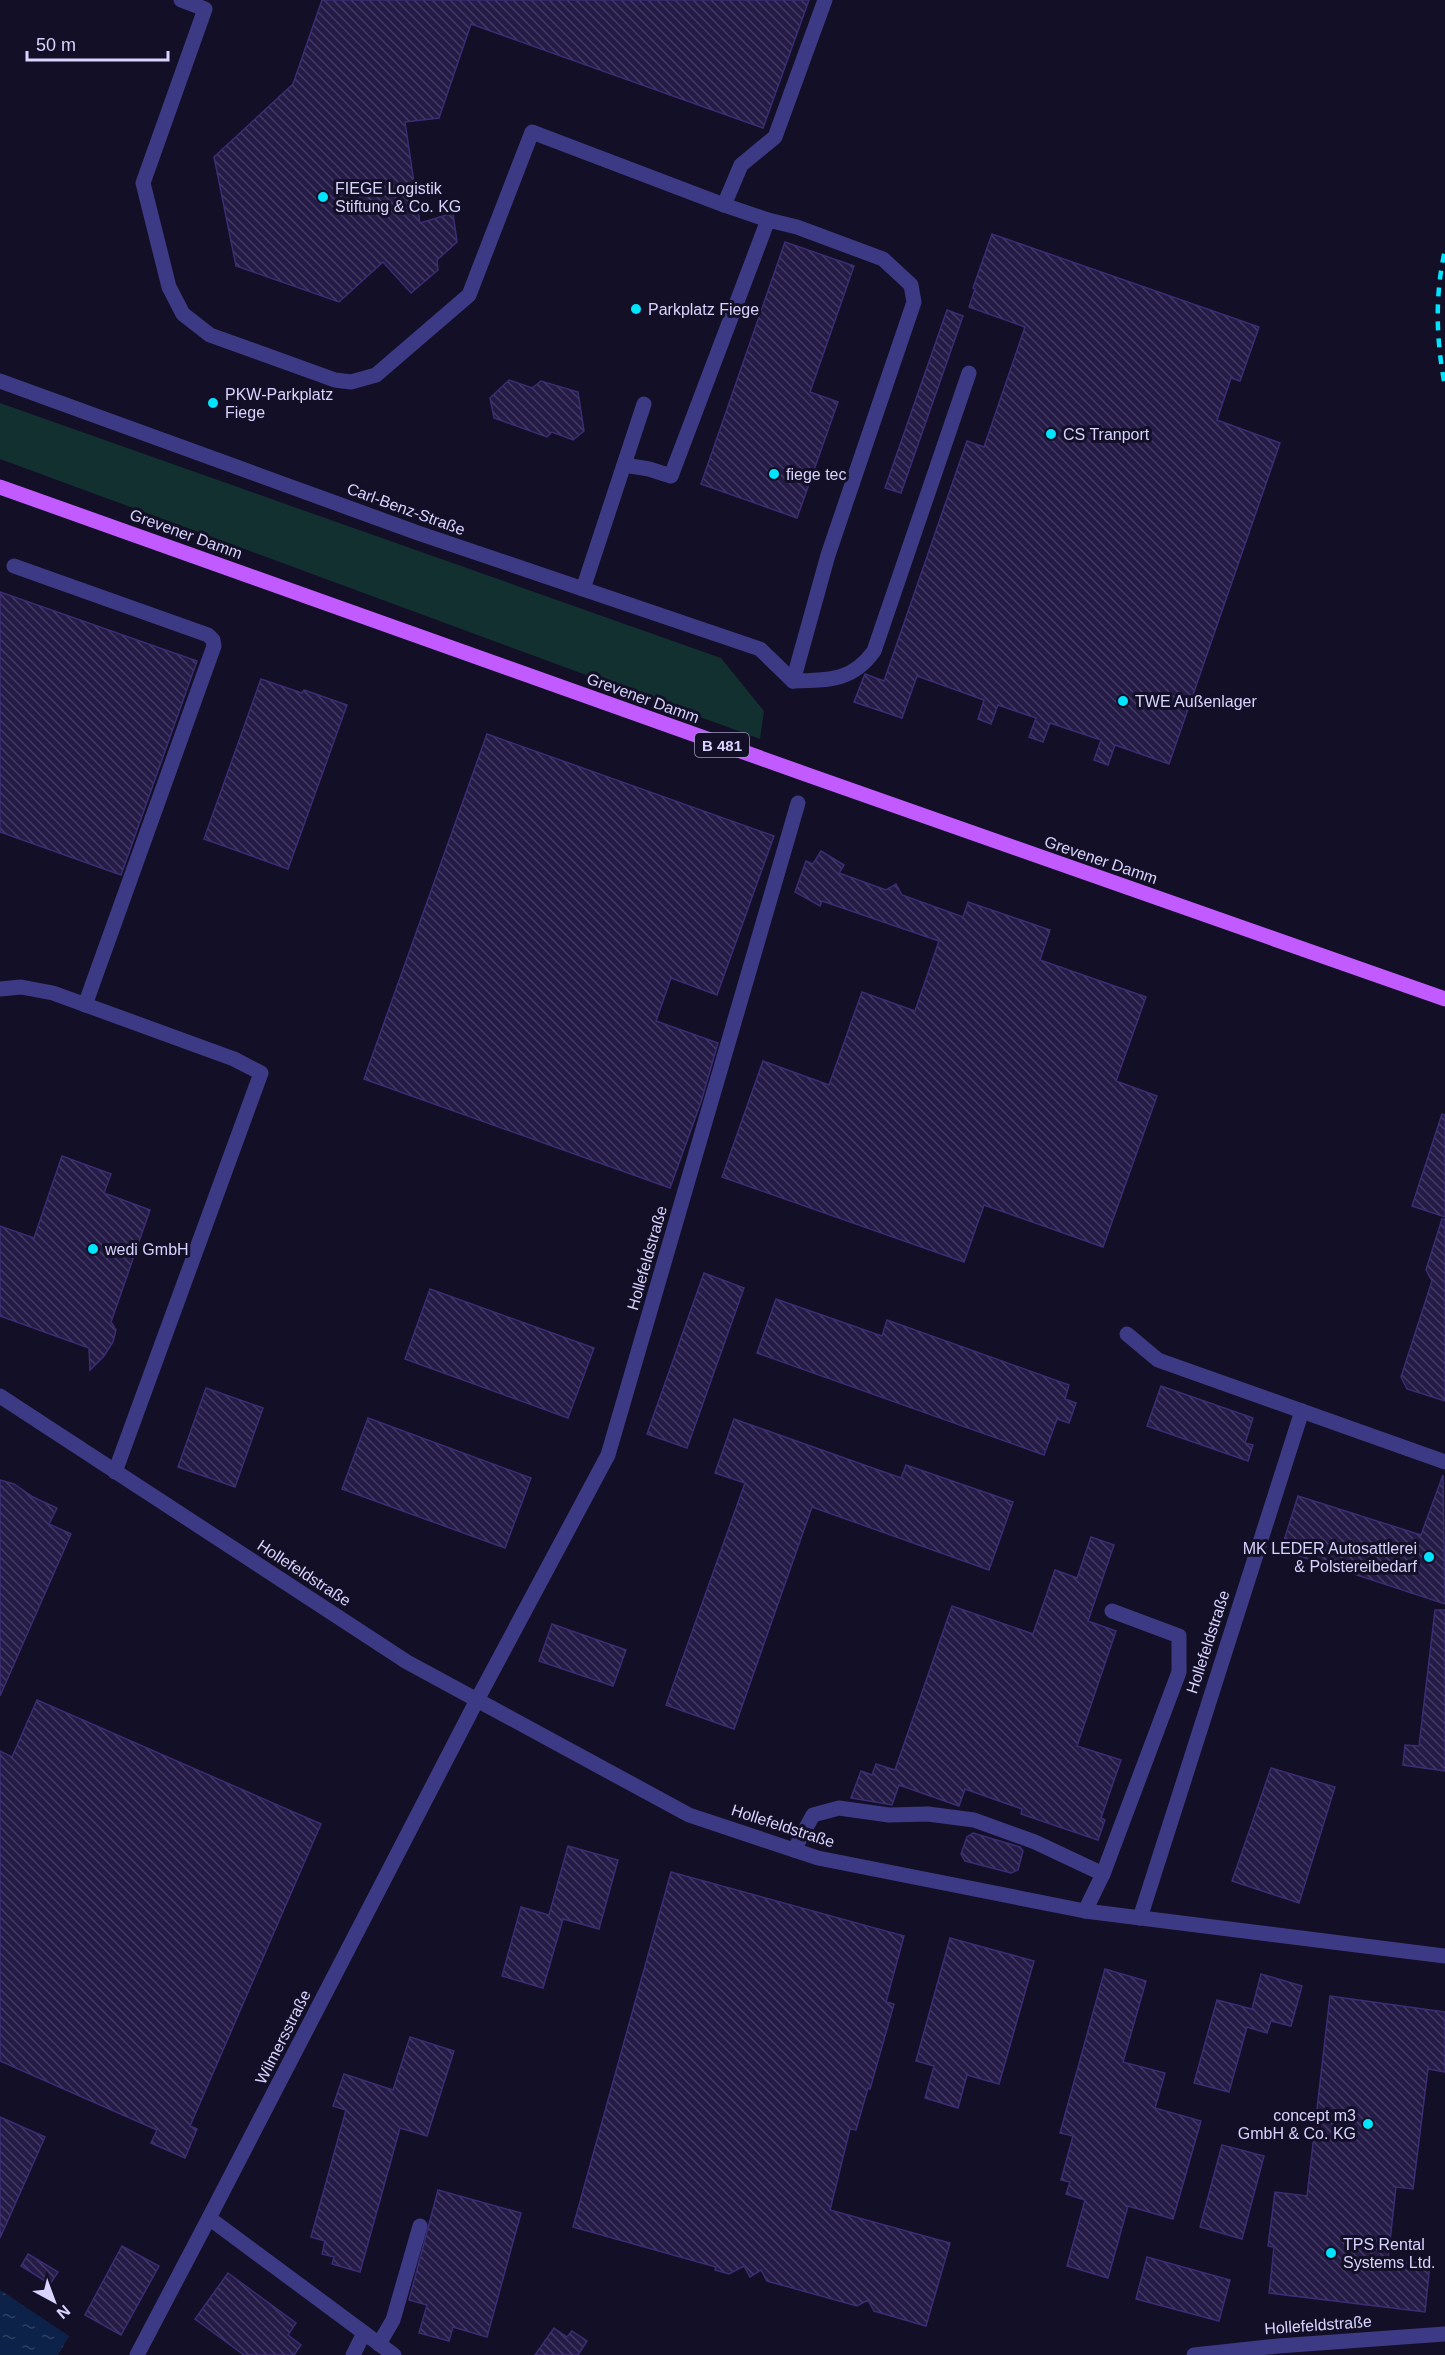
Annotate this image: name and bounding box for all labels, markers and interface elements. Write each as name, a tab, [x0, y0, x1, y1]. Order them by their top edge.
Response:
scale bar	[27, 24, 168, 62]
text: 50 m	[36, 35, 76, 55]
place label: FIEGE Logistik Stiftung & Co. KG	[335, 180, 461, 215]
marker: FIEGE Logistik Stiftung & Co. KG	[316, 190, 330, 204]
place label: Parkplatz Fiege	[648, 301, 759, 318]
marker: Parkplatz Fiege	[629, 302, 643, 316]
place label: PKW-Parkplatz Fiege	[225, 386, 333, 421]
marker: PKW-Parkplatz Fiege	[206, 396, 220, 410]
place label: CS Tranport	[1063, 426, 1150, 443]
marker: CS Tranport	[1044, 427, 1058, 441]
place label: fiege tec	[786, 466, 846, 483]
marker: fiege tec	[767, 467, 781, 481]
street label: Carl-Benz-Straße	[345, 480, 467, 538]
street label: Grevener Damm	[128, 506, 244, 562]
street label: Grevener Damm	[585, 670, 701, 726]
place label: TWE Außenlager	[1135, 693, 1258, 710]
marker: TWE Außenlager	[1116, 694, 1130, 708]
road number: B 481	[695, 733, 749, 757]
street label: Grevener Damm	[1042, 833, 1160, 887]
street label: Hollefeldstraße	[624, 1204, 670, 1312]
place label: wedi GmbH	[104, 1241, 189, 1258]
marker: wedi GmbH	[86, 1242, 100, 1256]
street label: Hollefeldstraße	[254, 1537, 354, 1609]
place label: MK LEDER Autosattlerei & Polstereibedarf	[1243, 1540, 1418, 1575]
marker: MK LEDER Autosattlerei & Polstereibedarf	[1422, 1550, 1436, 1564]
street label: Hollefeldstraße	[1183, 1588, 1233, 1696]
street label: Hollefeldstraße	[729, 1801, 837, 1851]
street label: Wilmersstraße	[252, 1987, 314, 2087]
place label: concept m3 GmbH & Co. KG	[1238, 2107, 1356, 2142]
marker: concept m3 GmbH & Co. KG	[1361, 2117, 1375, 2131]
place label: TPS Rental Systems Ltd.	[1343, 2236, 1435, 2271]
marker: TPS Rental Systems Ltd.	[1324, 2246, 1338, 2260]
north arrow	[24, 2271, 84, 2331]
text: N	[54, 2302, 73, 2322]
street label: Hollefeldstraße	[1264, 2313, 1372, 2337]

